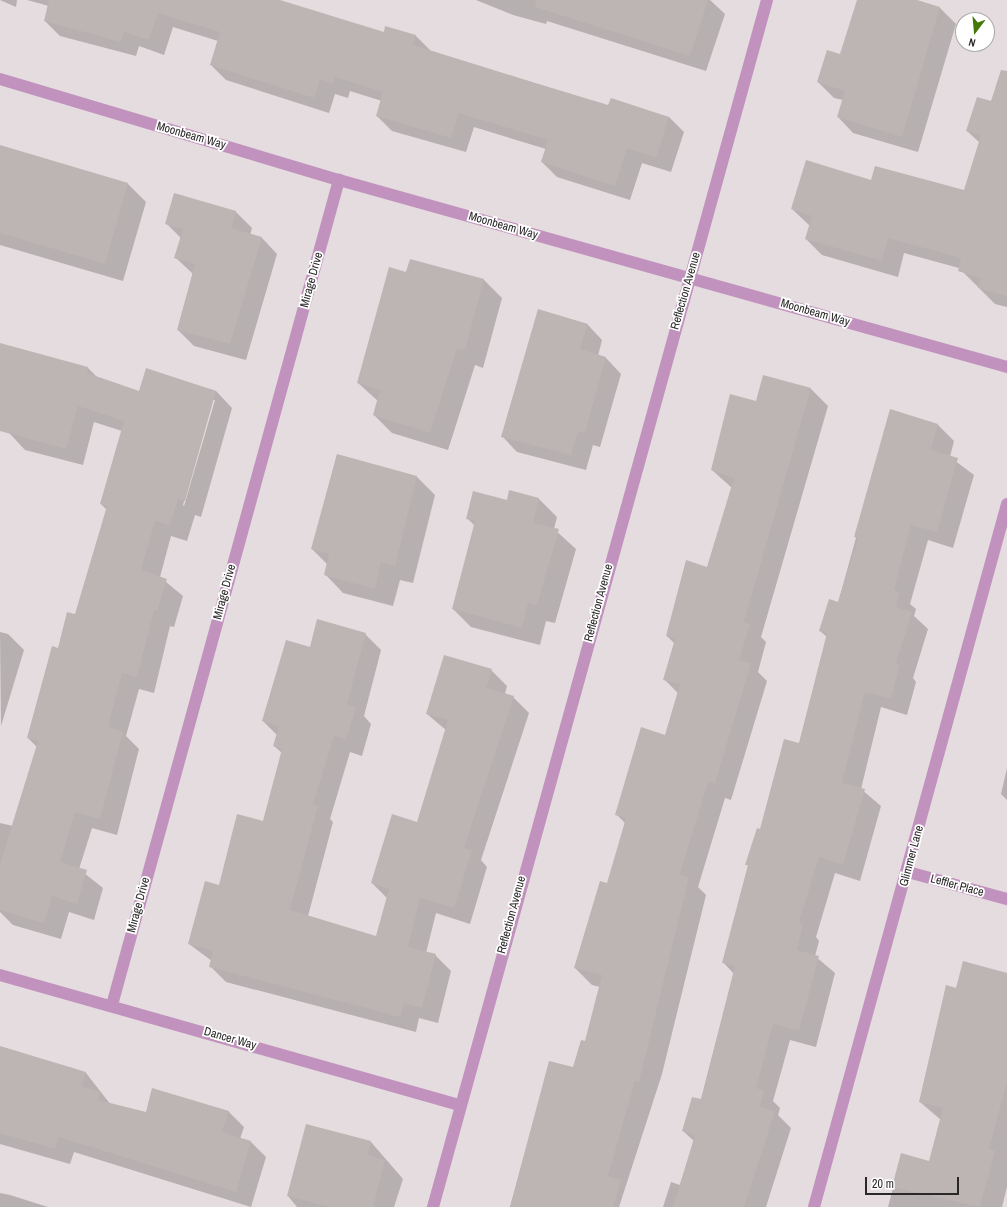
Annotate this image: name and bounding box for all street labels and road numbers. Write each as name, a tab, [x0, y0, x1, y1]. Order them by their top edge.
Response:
street label: Moonbeam Way	[155, 119, 227, 153]
street label: Moonbeam Way	[467, 209, 539, 243]
street label: Reflection Avenue	[668, 250, 704, 332]
street label: Mirage Drive	[298, 251, 326, 309]
street label: Moonbeam Way	[779, 296, 851, 330]
street label: Reflection Avenue	[582, 562, 616, 644]
street label: Mirage Drive	[211, 563, 239, 621]
street label: Glimmer Lane	[897, 824, 927, 888]
street label: Leffler Place	[929, 872, 985, 900]
street label: Reflection Avenue	[495, 874, 529, 956]
street label: Mirage Drive	[125, 876, 153, 934]
street label: Dancer Way	[202, 1025, 258, 1053]

